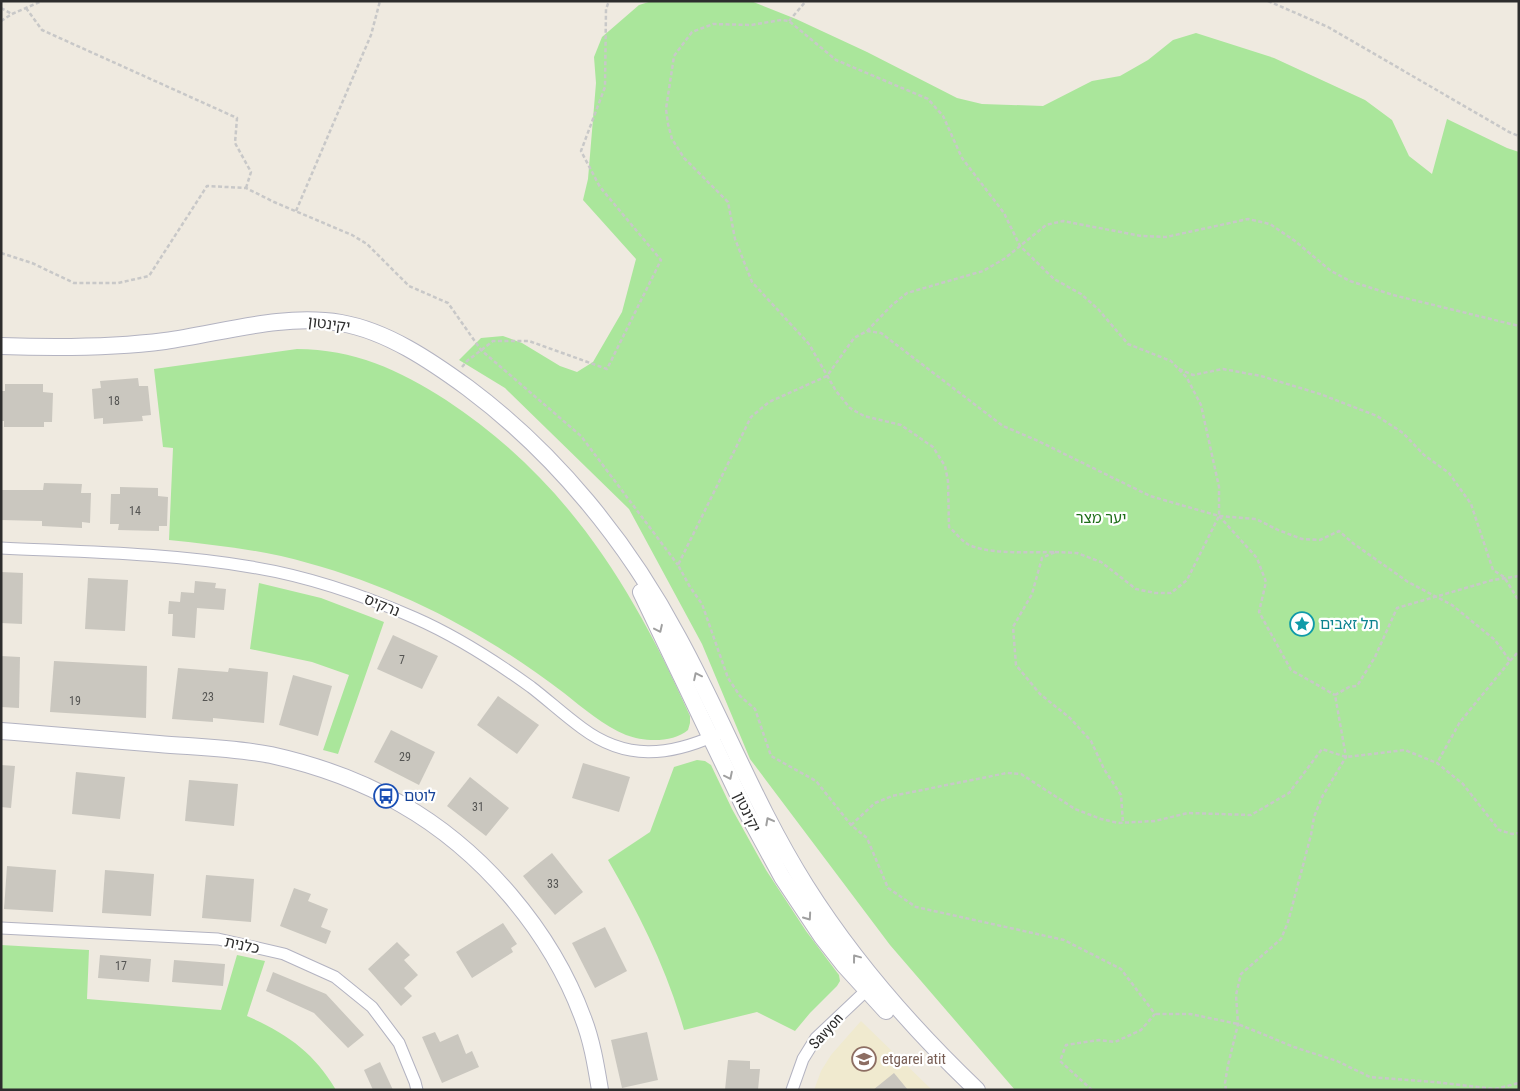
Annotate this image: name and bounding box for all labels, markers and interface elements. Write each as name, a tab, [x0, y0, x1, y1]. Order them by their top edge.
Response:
street label: יקינטון	[307, 312, 351, 336]
house number: 18	[108, 394, 120, 408]
house number: 14	[129, 504, 141, 518]
park label: יער מצר	[1076, 509, 1126, 527]
street label: נרקיס	[362, 590, 402, 620]
place icon: תל זאבים	[1289, 611, 1315, 637]
place label: תל זאבים	[1320, 615, 1379, 633]
one-way arrow	[653, 624, 663, 633]
house number: 7	[399, 653, 405, 667]
one-way arrow	[694, 672, 704, 681]
house number: 23	[202, 690, 214, 704]
house number: 19	[69, 694, 81, 708]
house number: 29	[399, 750, 411, 764]
one-way arrow	[723, 771, 733, 780]
bus stop icon: לוטם	[373, 783, 399, 809]
place label: לוטם	[404, 787, 436, 805]
street label: יקינטון	[730, 789, 764, 835]
house number: 31	[472, 800, 484, 814]
one-way arrow	[765, 818, 775, 827]
house number: 33	[547, 877, 559, 891]
one-way arrow	[802, 912, 811, 921]
street label: כלנית	[223, 933, 261, 958]
one-way arrow	[854, 955, 862, 964]
house number: 17	[115, 959, 127, 973]
street label: Savyon	[805, 1009, 847, 1053]
school or university icon: etgarei atit	[851, 1046, 877, 1072]
place label: etgarei atit	[882, 1050, 946, 1068]

